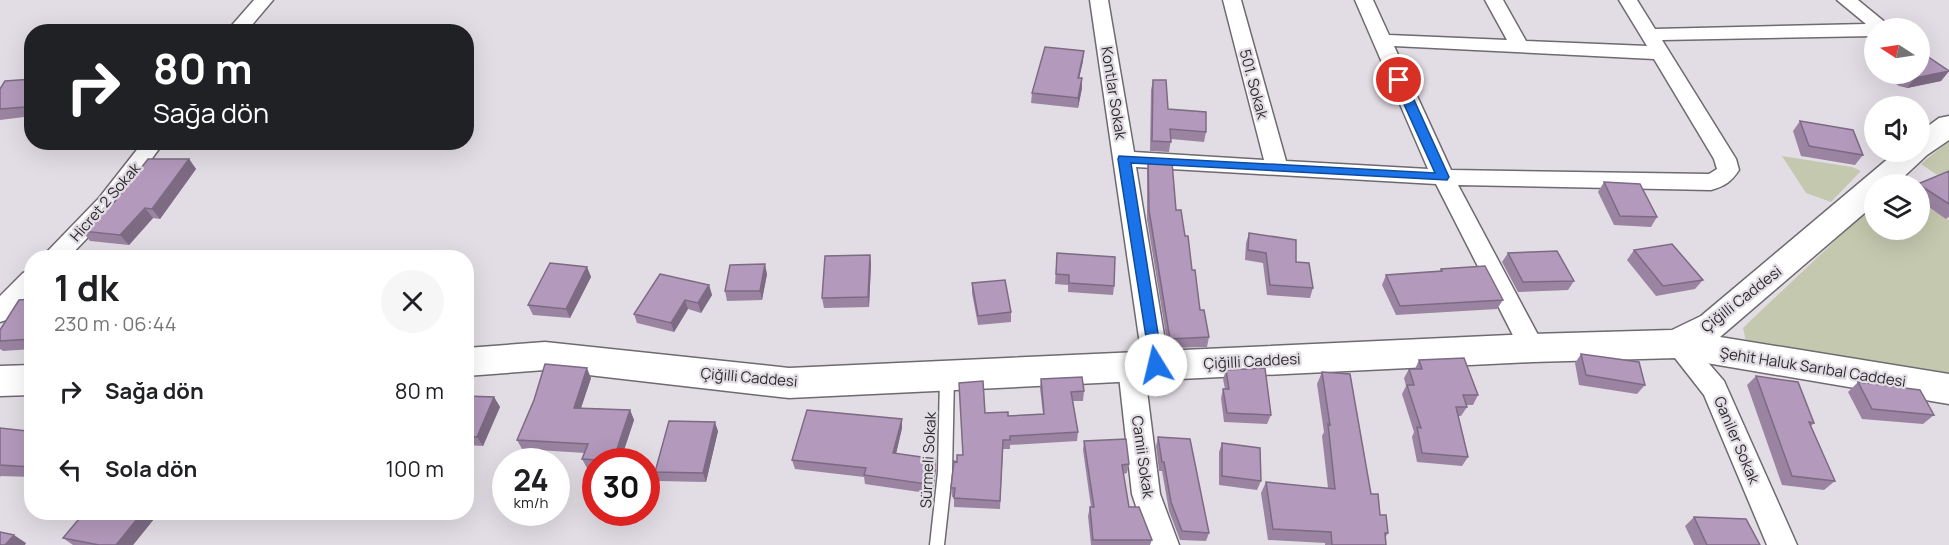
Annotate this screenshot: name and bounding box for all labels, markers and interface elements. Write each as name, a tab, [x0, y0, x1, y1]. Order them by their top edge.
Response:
north arrow	[1864, 18, 1930, 84]
map controls	[1864, 18, 1930, 240]
text: 80 m	[153, 39, 253, 97]
street label: Kontlar Sokak	[1096, 45, 1132, 141]
street label: 501. Sokak	[1235, 47, 1273, 122]
icon: right	[54, 48, 132, 126]
pin	[1373, 54, 1424, 105]
icon: arrive	[1382, 63, 1415, 96]
text: Sağa dön	[153, 94, 269, 131]
button: sound	[1864, 96, 1930, 162]
street label: Hicret 2 Sokak	[65, 158, 145, 246]
button: layers	[1864, 174, 1930, 240]
street label: Çiğilli Caddesi	[1696, 261, 1786, 337]
text: 1 dk	[54, 263, 119, 312]
button: close	[381, 270, 444, 333]
text: 230 m · 06:44	[54, 310, 177, 337]
position arrow	[1124, 333, 1188, 397]
street label: Şehit Haluk Sarıbal Caddesi	[1718, 342, 1908, 392]
street label: Çiğilli Caddesi	[1203, 348, 1301, 374]
street label: Çiğilli Caddesi	[700, 362, 798, 392]
icon: right	[54, 375, 87, 408]
text: Sağa dön	[105, 376, 204, 406]
text: 80 m	[395, 376, 444, 406]
street label: Ganiler Sokak	[1709, 393, 1765, 488]
street label: Sürmeli Sokak	[915, 411, 941, 509]
street label: Camii Sokak	[1127, 414, 1159, 500]
speed limit sign: 30	[582, 448, 660, 526]
icon: left	[54, 453, 87, 486]
text: Sola dön	[105, 454, 197, 484]
text: 100 m	[386, 454, 444, 484]
text: 24	[513, 459, 549, 500]
text: km/h	[514, 492, 548, 513]

